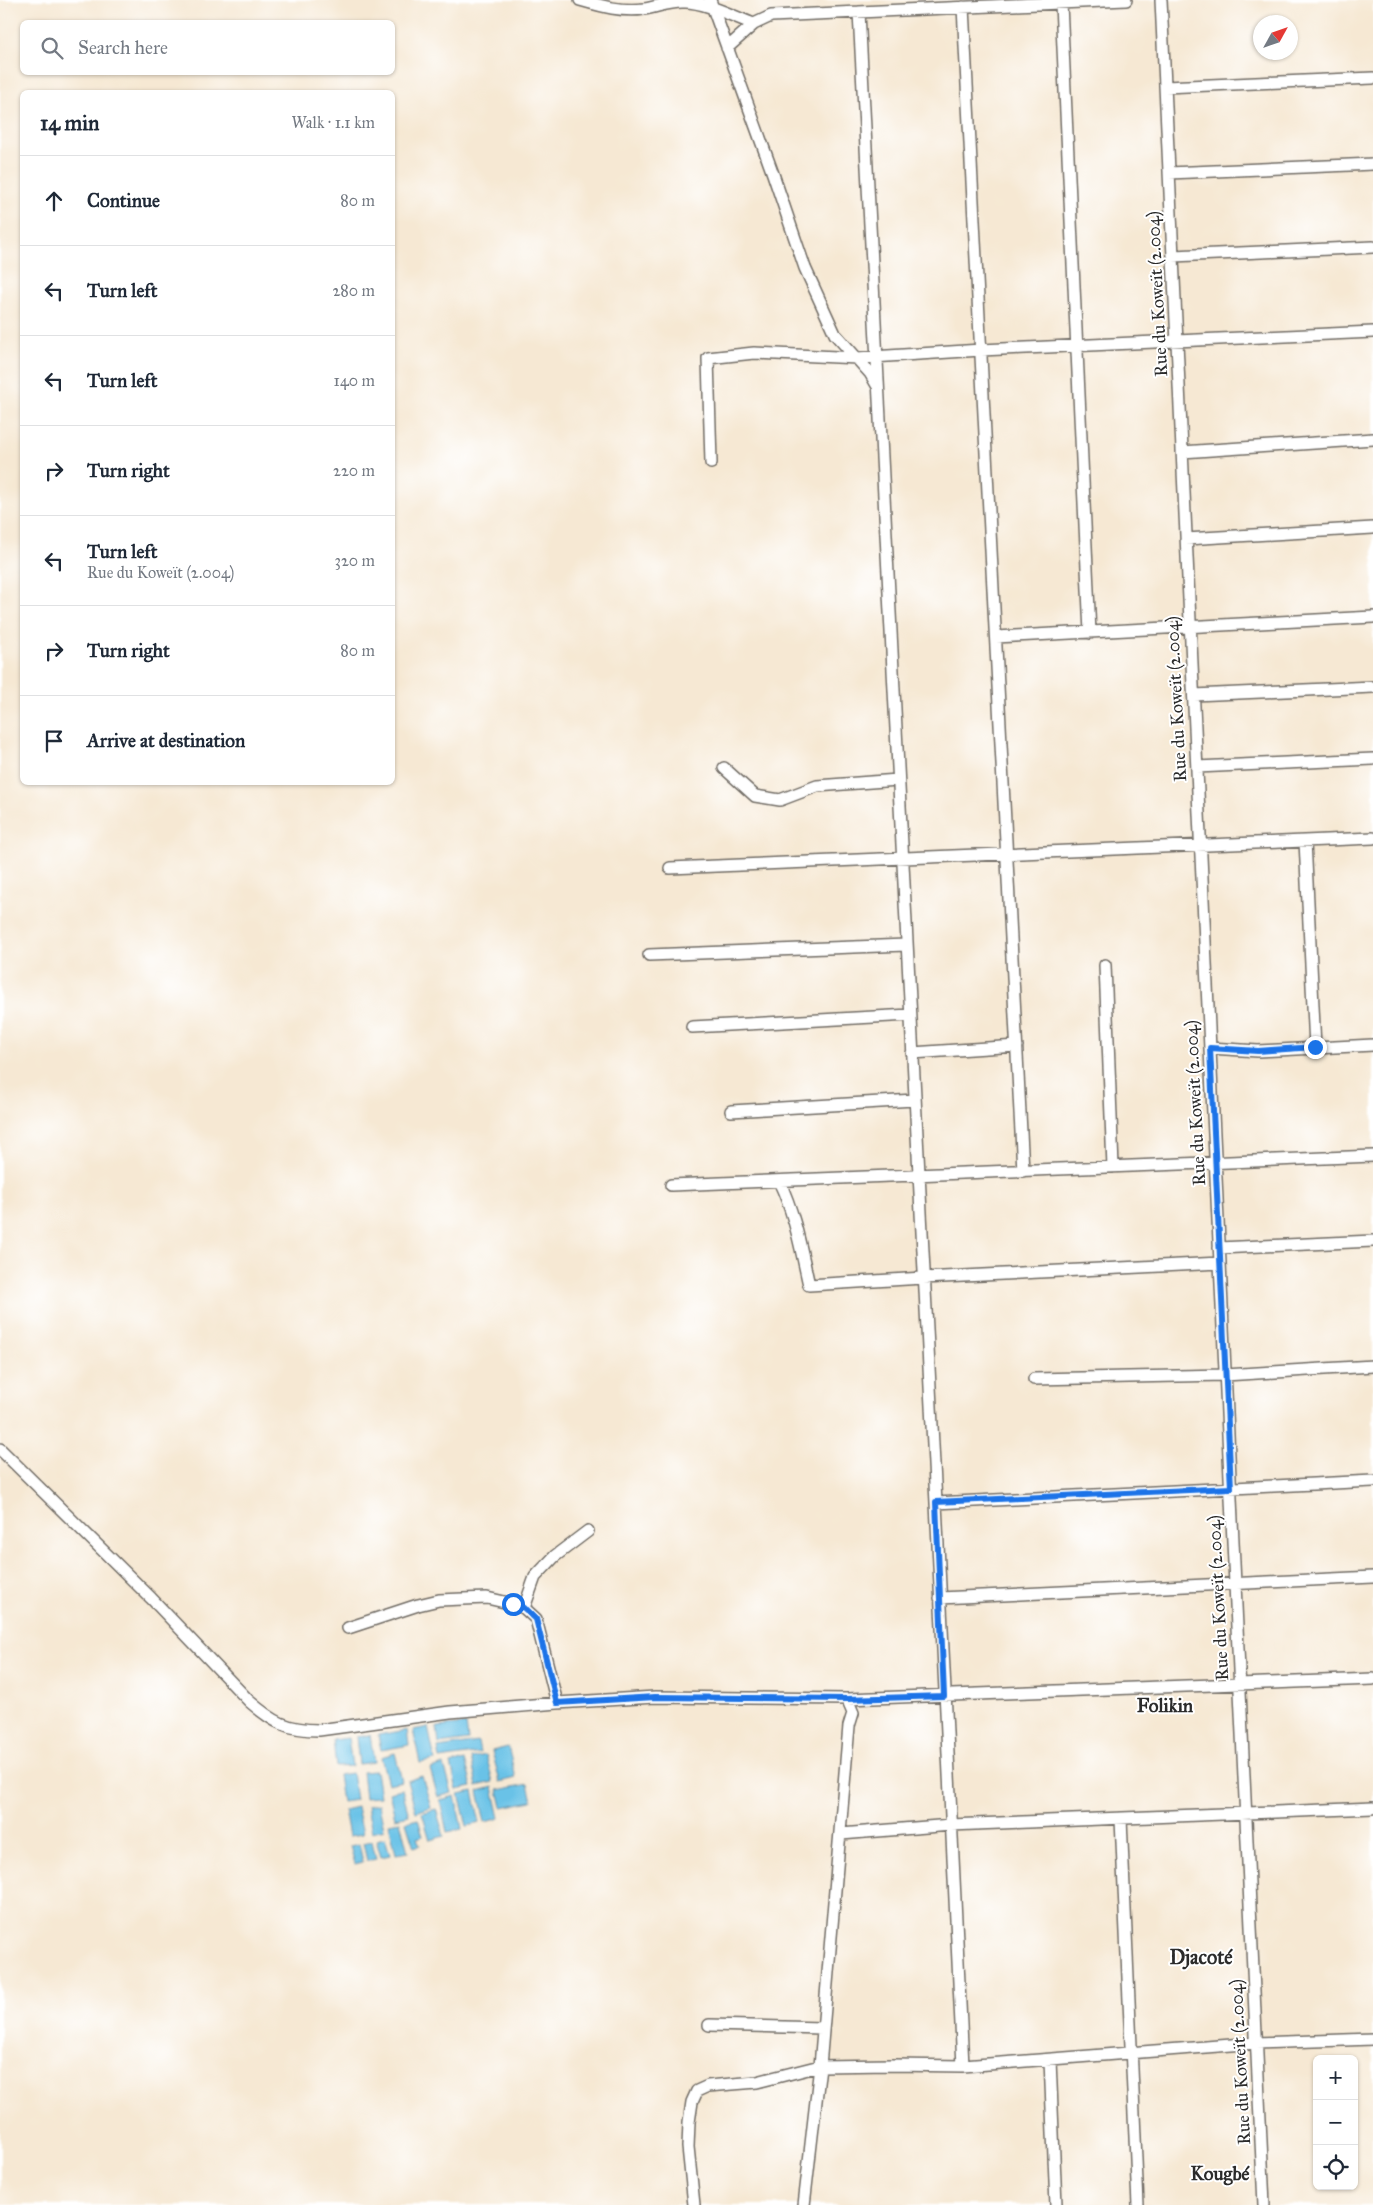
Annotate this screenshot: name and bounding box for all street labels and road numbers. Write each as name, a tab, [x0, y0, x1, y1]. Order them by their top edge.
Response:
street label: Rue du Koweït (2.004)	[1142, 211, 1173, 377]
street label: Rue du Koweït (2.004)	[1161, 616, 1192, 782]
street label: Rue du Koweït (2.004)	[1180, 1020, 1211, 1186]
street label: Rue du Koweït (2.004)	[1203, 1515, 1234, 1681]
street label: Rue du Koweït (2.004)	[1225, 1979, 1256, 2145]

